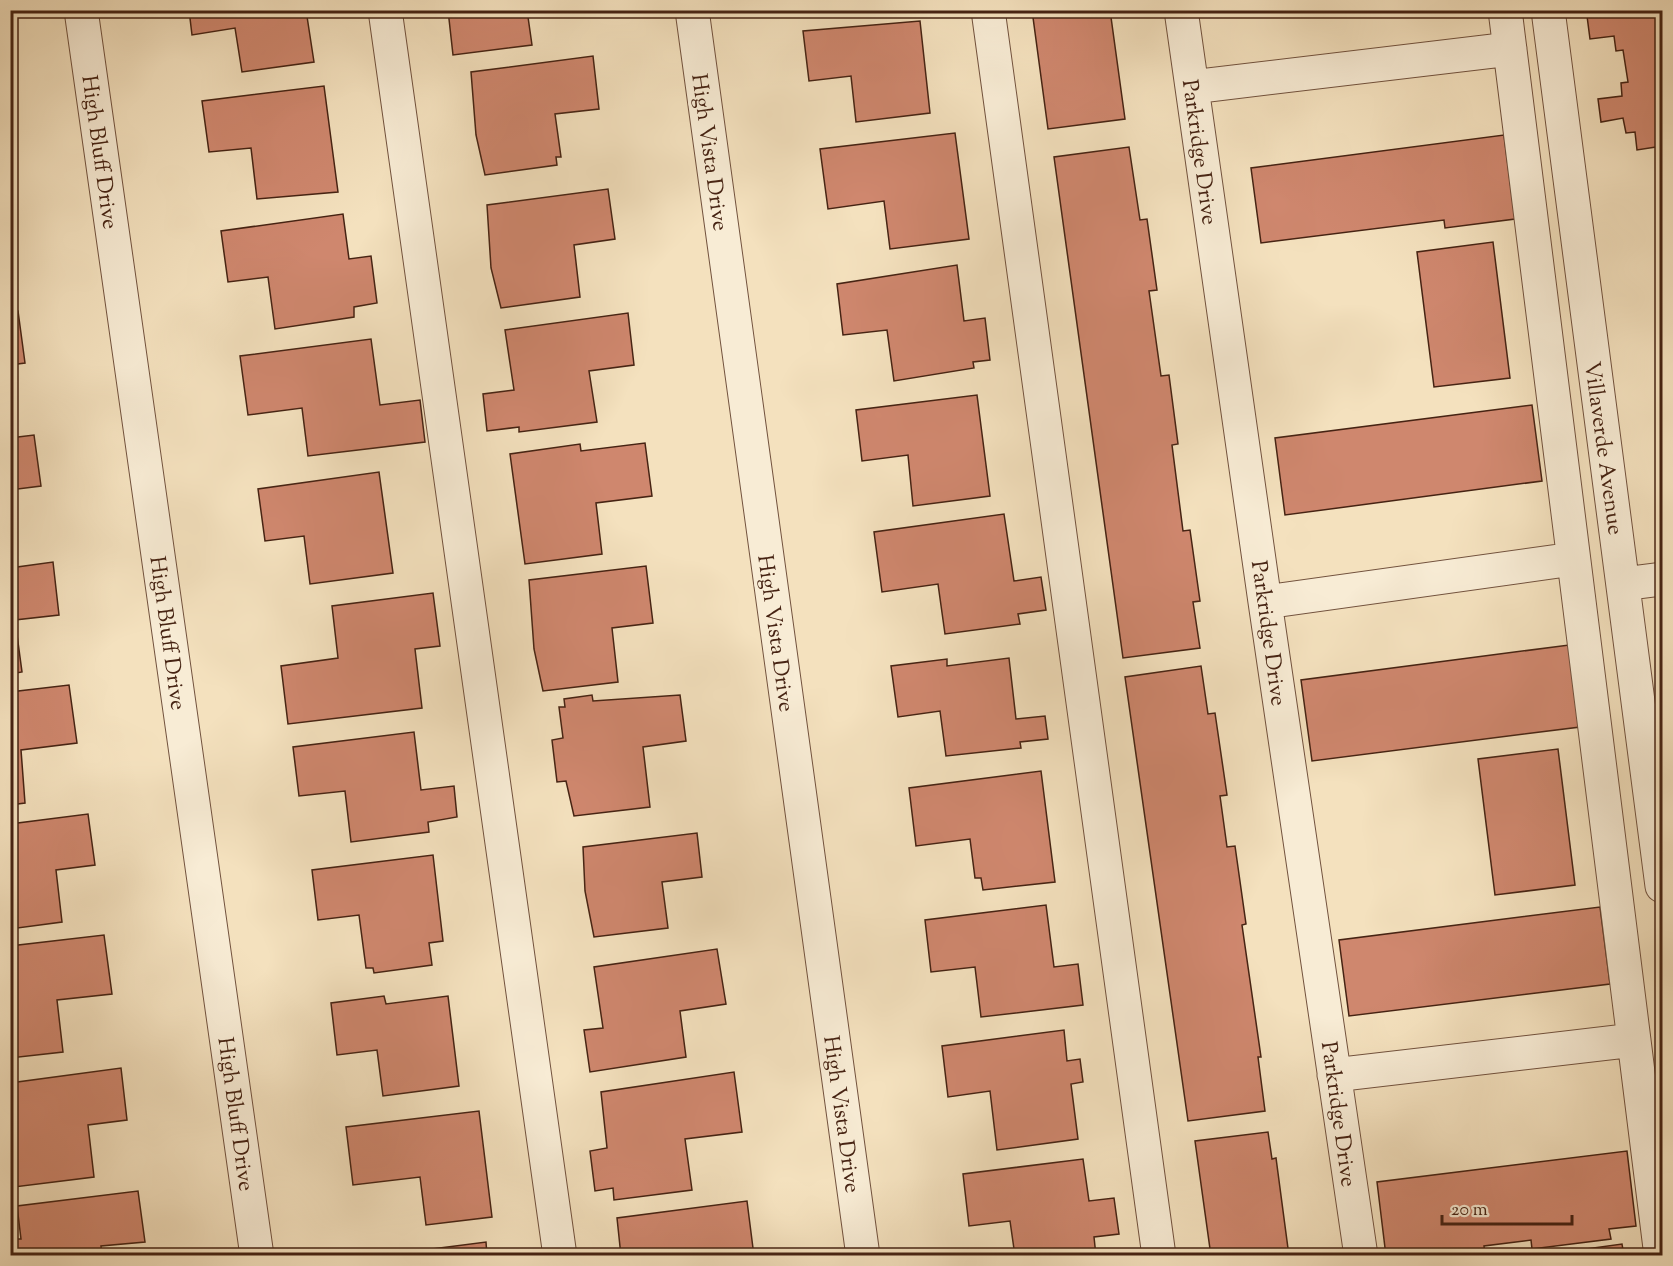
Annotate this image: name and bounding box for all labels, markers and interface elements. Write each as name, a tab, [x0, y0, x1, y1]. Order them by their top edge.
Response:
street label: High Vista Drive	[681, 72, 735, 233]
street label: High Bluff Drive	[71, 73, 125, 231]
street label: Parkridge Drive	[1172, 78, 1224, 227]
street label: Villaverde Avenue	[1574, 360, 1630, 537]
street label: High Vista Drive	[747, 553, 801, 714]
street label: High Bluff Drive	[139, 554, 193, 712]
street label: Parkridge Drive	[1241, 559, 1293, 708]
street label: High Vista Drive	[813, 1034, 867, 1195]
street label: High Bluff Drive	[207, 1035, 261, 1193]
street label: Parkridge Drive	[1311, 1040, 1363, 1189]
scale bar	[1442, 1188, 1572, 1226]
text: 20 m	[1451, 1198, 1488, 1224]

